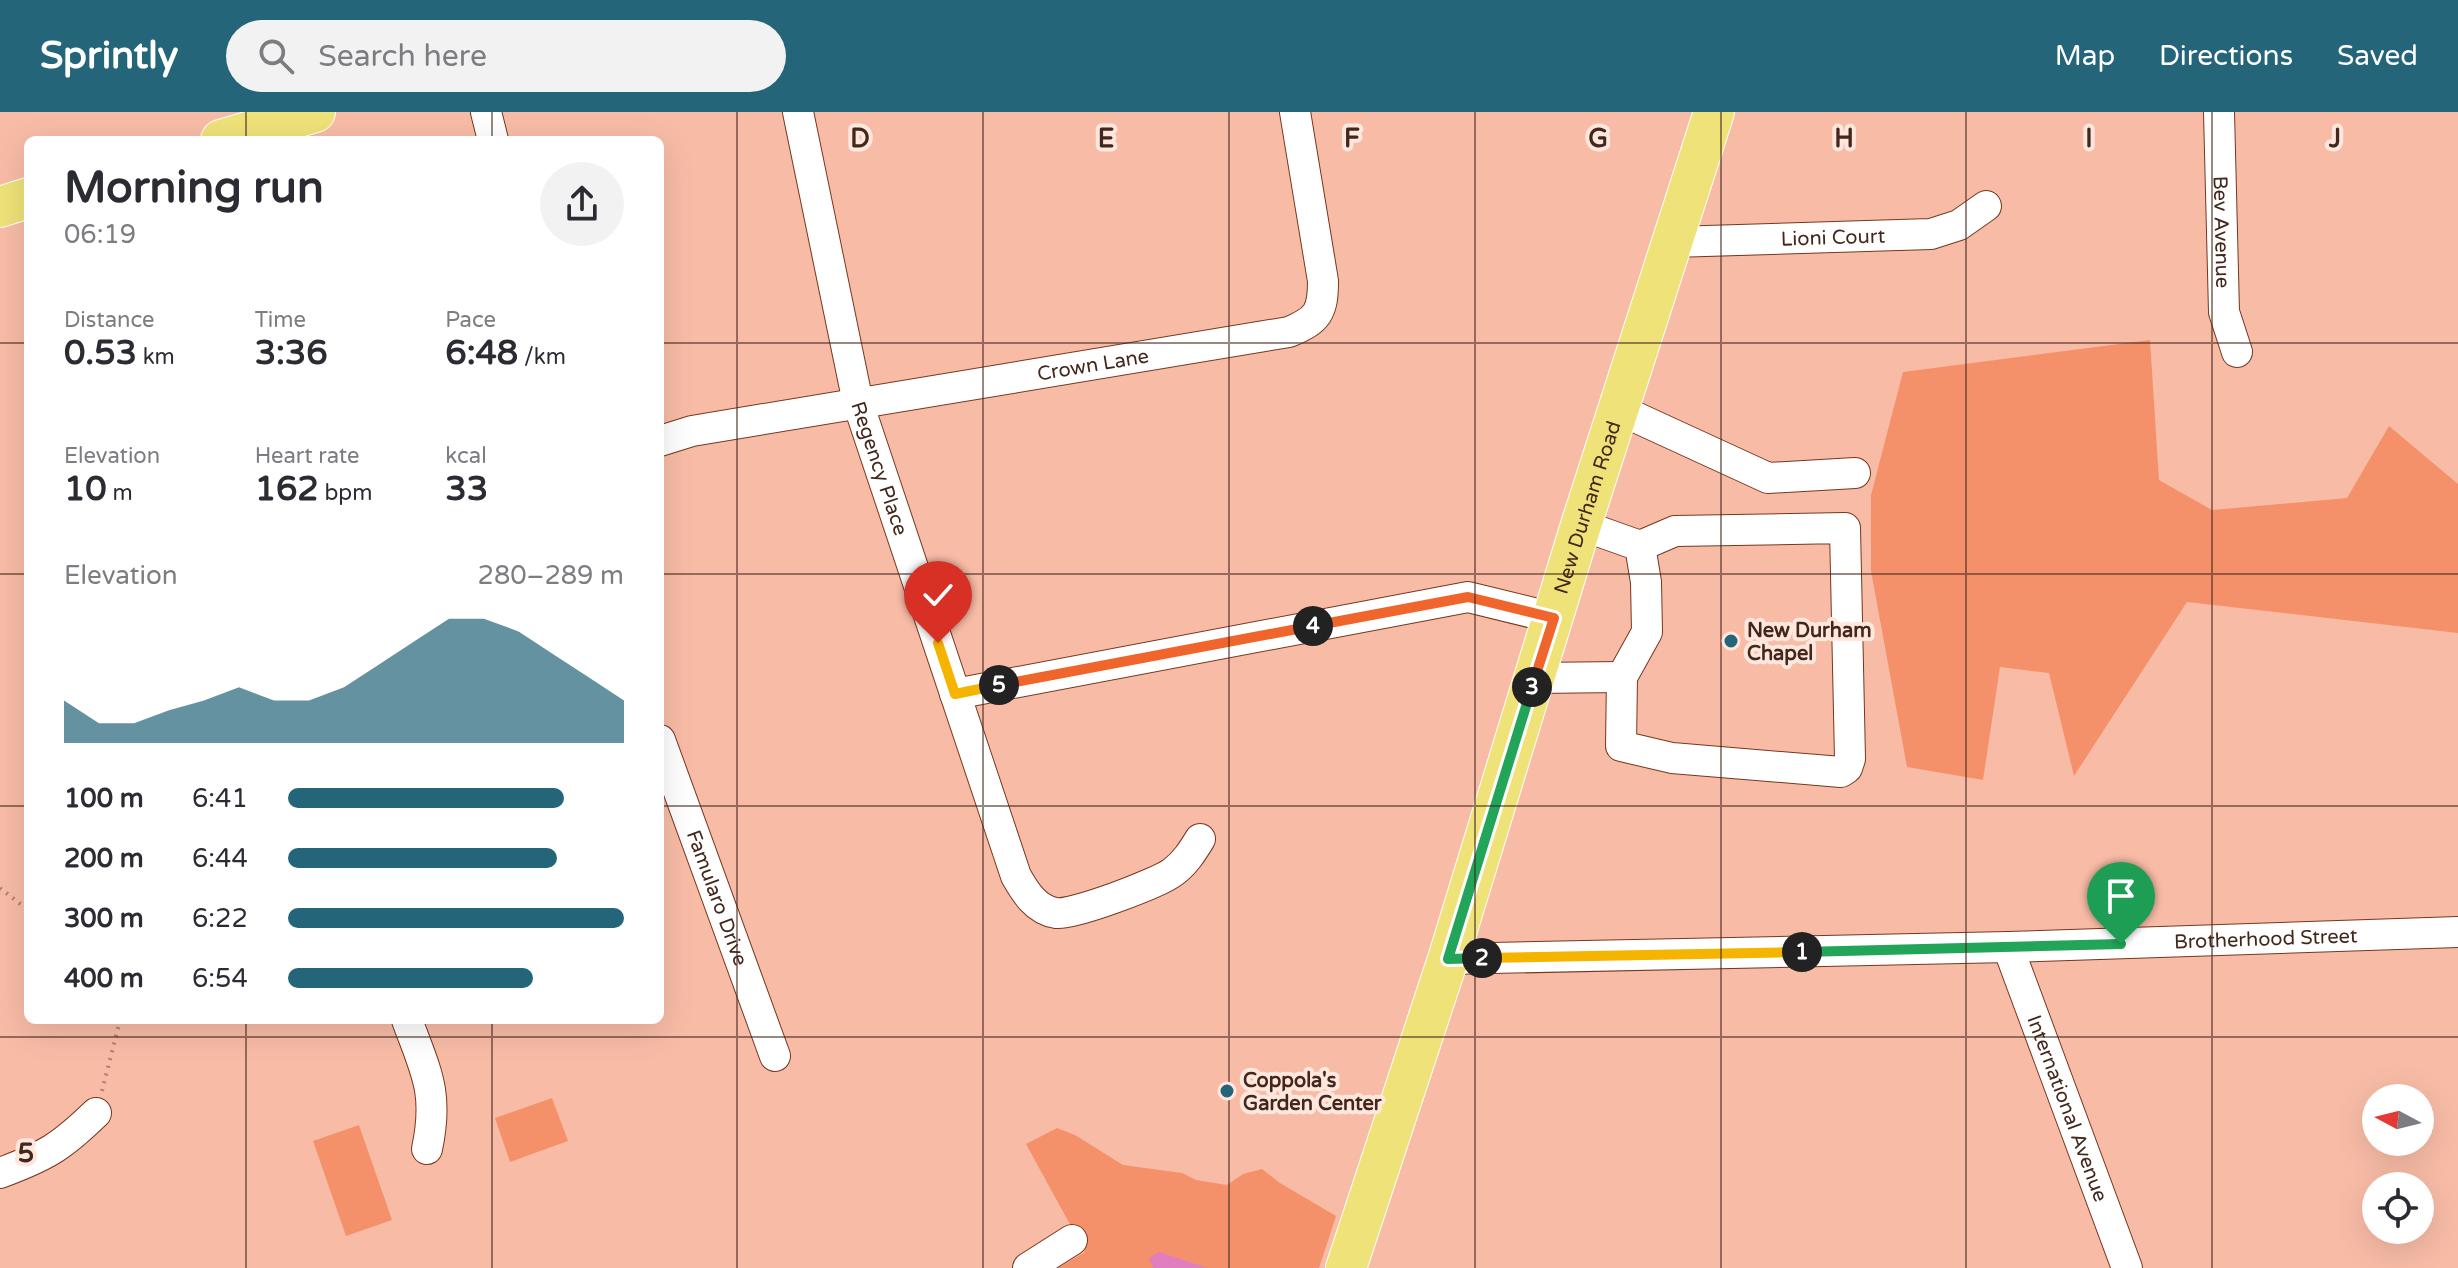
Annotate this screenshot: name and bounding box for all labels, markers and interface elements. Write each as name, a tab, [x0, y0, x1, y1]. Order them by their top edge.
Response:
search box	[226, 20, 786, 92]
text: Sprintly	[40, 33, 178, 79]
icon: search	[254, 34, 298, 78]
text: Search here	[318, 38, 487, 75]
text: Map	[2055, 39, 2115, 73]
text: Directions	[2159, 39, 2293, 73]
text: Saved	[2337, 39, 2418, 73]
text: D	[850, 123, 870, 154]
text: E	[1098, 123, 1114, 154]
text: F	[1344, 123, 1360, 154]
text: G	[1588, 123, 1608, 154]
text: H	[1834, 123, 1854, 154]
text: I	[2085, 123, 2093, 154]
text: J	[2328, 123, 2341, 154]
text: Morning run	[64, 162, 324, 215]
button: share	[540, 162, 624, 246]
street label: Bev Avenue	[2208, 175, 2234, 288]
text: 06:19	[64, 219, 136, 250]
street label: Lioni Court	[1780, 224, 1886, 252]
text: Distance	[64, 307, 155, 333]
text: Time	[255, 307, 306, 333]
text: Pace	[445, 307, 496, 333]
text: 0.53	[64, 333, 137, 374]
text: 3:36	[255, 333, 328, 374]
text: 6:48	[445, 333, 518, 374]
text: km	[137, 344, 175, 370]
text: /km	[518, 344, 566, 370]
street label: Crown Lane	[1036, 344, 1151, 387]
street label: Regency Place	[845, 399, 912, 539]
street label: New Durham Road	[1550, 418, 1627, 597]
text: Elevation	[64, 443, 160, 469]
text: Heart rate	[255, 443, 360, 469]
text: kcal	[445, 443, 487, 469]
text: 10	[64, 469, 107, 510]
text: 162	[255, 469, 319, 510]
text: 33	[445, 469, 488, 510]
text: m	[107, 480, 133, 506]
text: bpm	[319, 480, 372, 506]
text: Elevation	[64, 560, 178, 591]
text: 280–289 m	[478, 560, 624, 591]
pin	[904, 561, 972, 643]
icon: check	[916, 573, 960, 617]
pin: 4	[1293, 606, 1333, 646]
text: 4	[1306, 613, 1320, 639]
place label: New Durham Chapel	[1747, 619, 1872, 666]
marker: New Durham Chapel	[1722, 632, 1740, 650]
pin: 5	[979, 665, 1019, 705]
pin: 3	[1512, 667, 1552, 707]
text: 5	[992, 672, 1006, 698]
text: 3	[1525, 674, 1539, 700]
text: 100 m	[64, 783, 144, 814]
text: 6:41	[192, 783, 248, 814]
street label: Famularo Drive	[681, 827, 752, 969]
text: 200 m	[64, 843, 144, 874]
text: 6:44	[192, 843, 248, 874]
pin	[2087, 862, 2155, 944]
icon: arrive	[2099, 874, 2143, 918]
text: 300 m	[64, 903, 144, 934]
text: 6:22	[192, 903, 248, 934]
street label: Brotherhood Street	[2174, 924, 2358, 954]
pin: 1	[1782, 932, 1822, 972]
pin: 2	[1462, 938, 1502, 978]
text: 1	[1795, 939, 1809, 965]
text: 2	[1475, 945, 1489, 971]
text: 400 m	[64, 963, 144, 994]
text: 6:54	[192, 963, 248, 994]
street label: International Avenue	[2021, 1012, 2112, 1205]
place label: Coppola's Garden Center	[1243, 1069, 1382, 1116]
marker: Coppola's Garden Center	[1218, 1082, 1236, 1100]
north arrow	[2362, 1084, 2434, 1156]
map controls	[2362, 1084, 2434, 1244]
text: 5	[18, 1138, 34, 1169]
button: locate	[2362, 1172, 2434, 1244]

